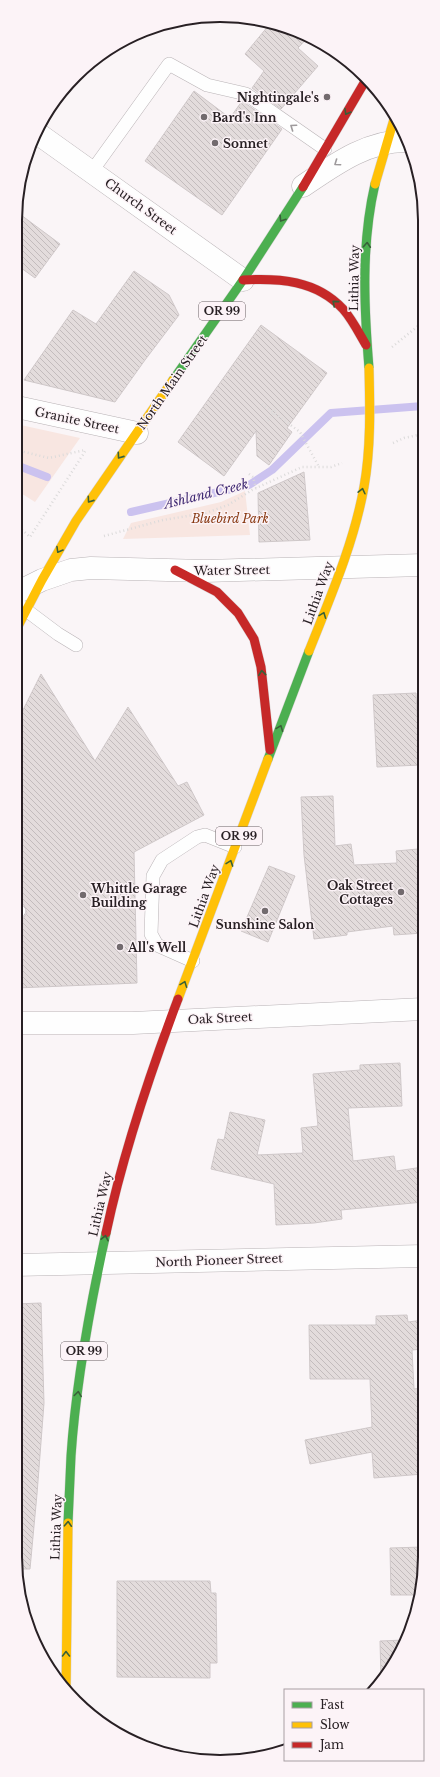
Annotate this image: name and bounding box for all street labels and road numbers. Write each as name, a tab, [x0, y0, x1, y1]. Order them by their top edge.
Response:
street label: Church Street	[102, 175, 180, 238]
street label: Lithia Way	[346, 244, 362, 311]
road number: OR 99	[199, 302, 245, 320]
street label: North Main Street	[134, 331, 210, 432]
street label: Granite Street	[33, 404, 121, 436]
street label: Lithia Way	[300, 559, 336, 627]
street label: Water Street	[193, 562, 271, 578]
road number: OR 99	[216, 827, 262, 845]
street label: Lithia Way	[186, 862, 222, 930]
street label: Oak Street	[187, 1009, 253, 1027]
street label: Lithia Way	[85, 1170, 115, 1238]
street label: North Pioneer Street	[155, 1250, 283, 1270]
road number: OR 99	[61, 1342, 107, 1360]
street label: Lithia Way	[47, 1493, 65, 1560]

